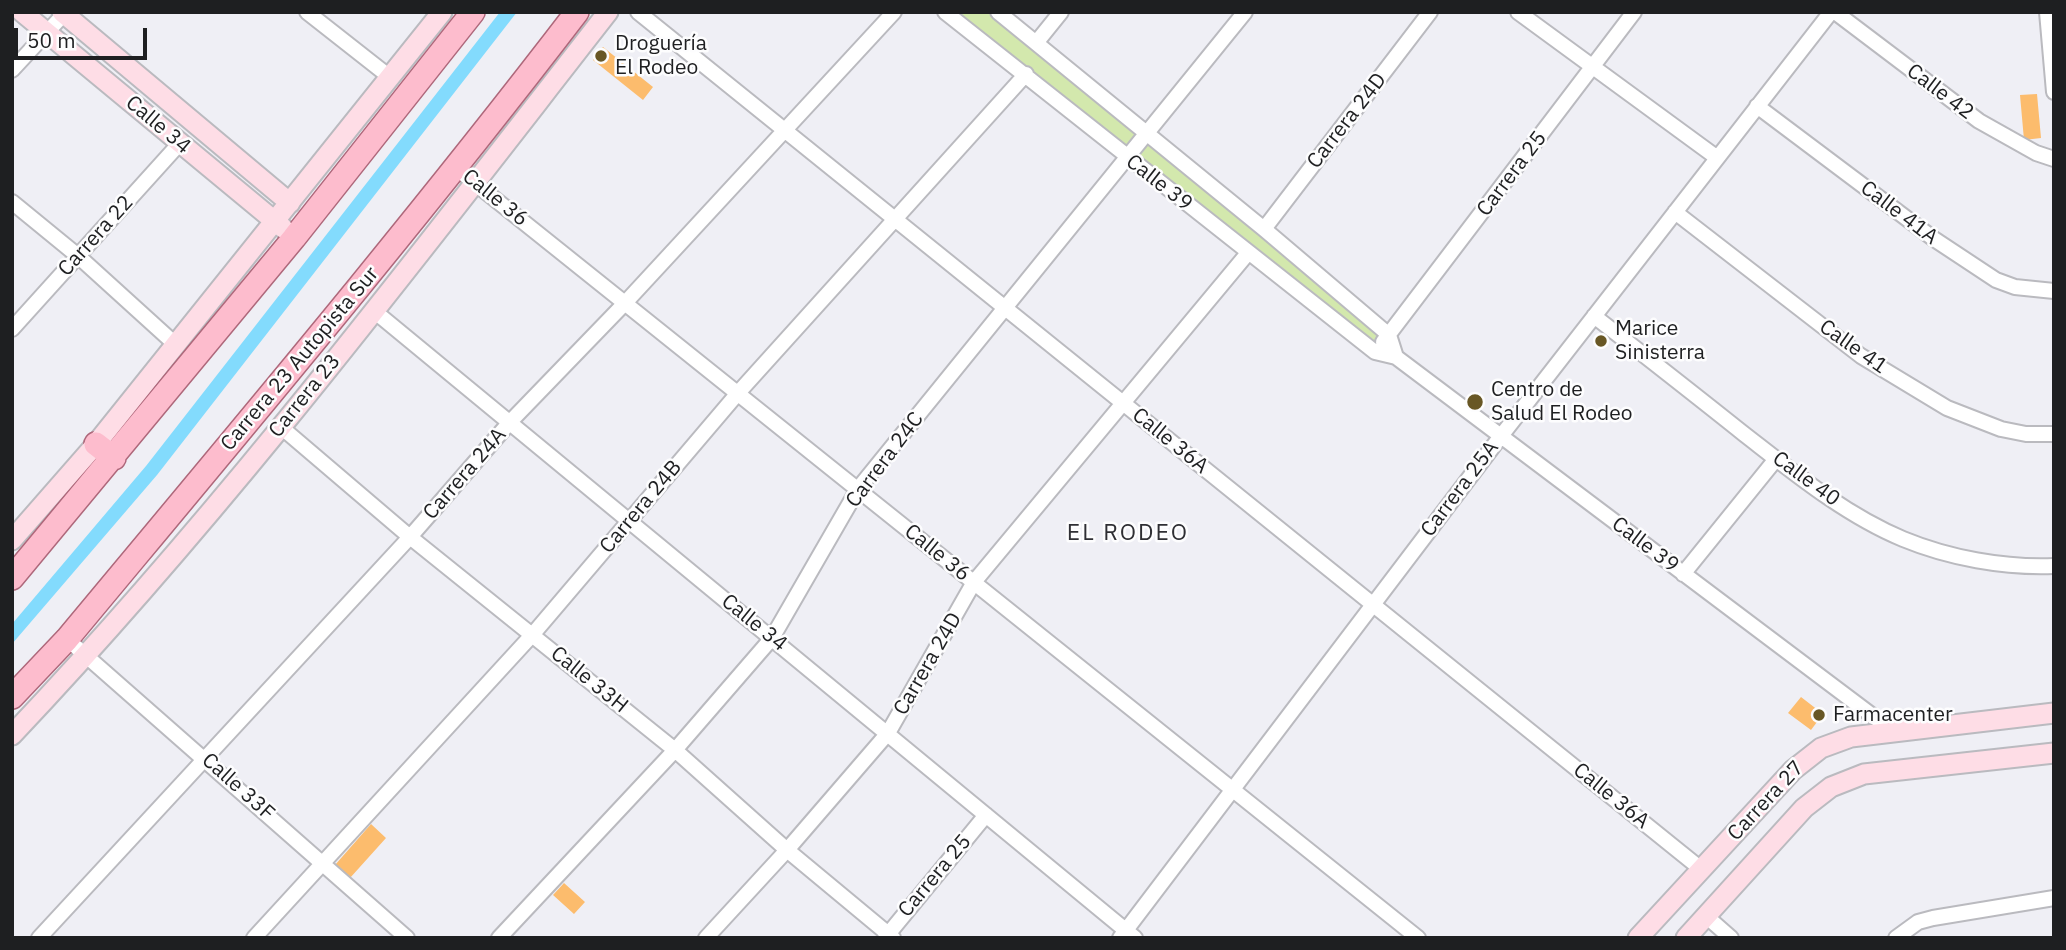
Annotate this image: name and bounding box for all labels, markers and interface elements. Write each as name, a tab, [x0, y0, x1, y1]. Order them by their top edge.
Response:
scale bar	[18, 14, 150, 58]
text: 50 m	[27, 26, 76, 54]
place label: Droguería El Rodeo	[615, 31, 707, 81]
marker: Droguería El Rodeo	[593, 48, 609, 64]
street label: Calle 42	[1902, 59, 1978, 125]
street label: Carrera 24D	[1302, 68, 1392, 174]
street label: Calle 34	[120, 91, 196, 159]
street label: Carrera 25	[1472, 126, 1552, 222]
street label: Calle 39	[1121, 149, 1197, 217]
street label: Calle 36	[457, 164, 533, 232]
street label: Calle 41A	[1855, 176, 1943, 250]
street label: Carrera 22	[53, 190, 139, 282]
street label: Carrera 23 Autopista Sur	[216, 262, 384, 456]
street label: Calle 41	[1814, 315, 1892, 379]
place label: Marice Sinisterra	[1615, 316, 1705, 366]
marker: Marice Sinisterra	[1593, 333, 1609, 349]
street label: Carrera 23	[264, 349, 346, 443]
place label: Centro de Salud El Rodeo	[1491, 377, 1632, 427]
marker: Centro de Salud El Rodeo	[1465, 392, 1485, 412]
street label: Calle 36A	[1127, 403, 1213, 479]
street label: Carrera 24C	[841, 407, 929, 513]
street label: Carrera 24A	[418, 423, 512, 525]
street label: Carrera 25A	[1416, 436, 1504, 542]
street label: Calle 40	[1767, 446, 1845, 512]
street label: Carrera 24B	[595, 455, 687, 559]
street label: Calle 39	[1607, 512, 1683, 578]
street label: Calle 36	[899, 519, 975, 587]
district label: EL RODEO	[1068, 519, 1188, 547]
street label: Calle 34	[716, 589, 792, 657]
street label: Carrera 24D	[889, 608, 967, 720]
street label: Calle 33H	[545, 641, 633, 719]
place label: Farmacenter	[1833, 702, 1953, 728]
marker: Farmacenter	[1811, 707, 1827, 723]
street label: Calle 33F	[196, 748, 280, 826]
street label: Carrera 27	[1723, 756, 1809, 846]
street label: Calle 36A	[1568, 758, 1654, 834]
street label: Carrera 25	[893, 830, 977, 922]

